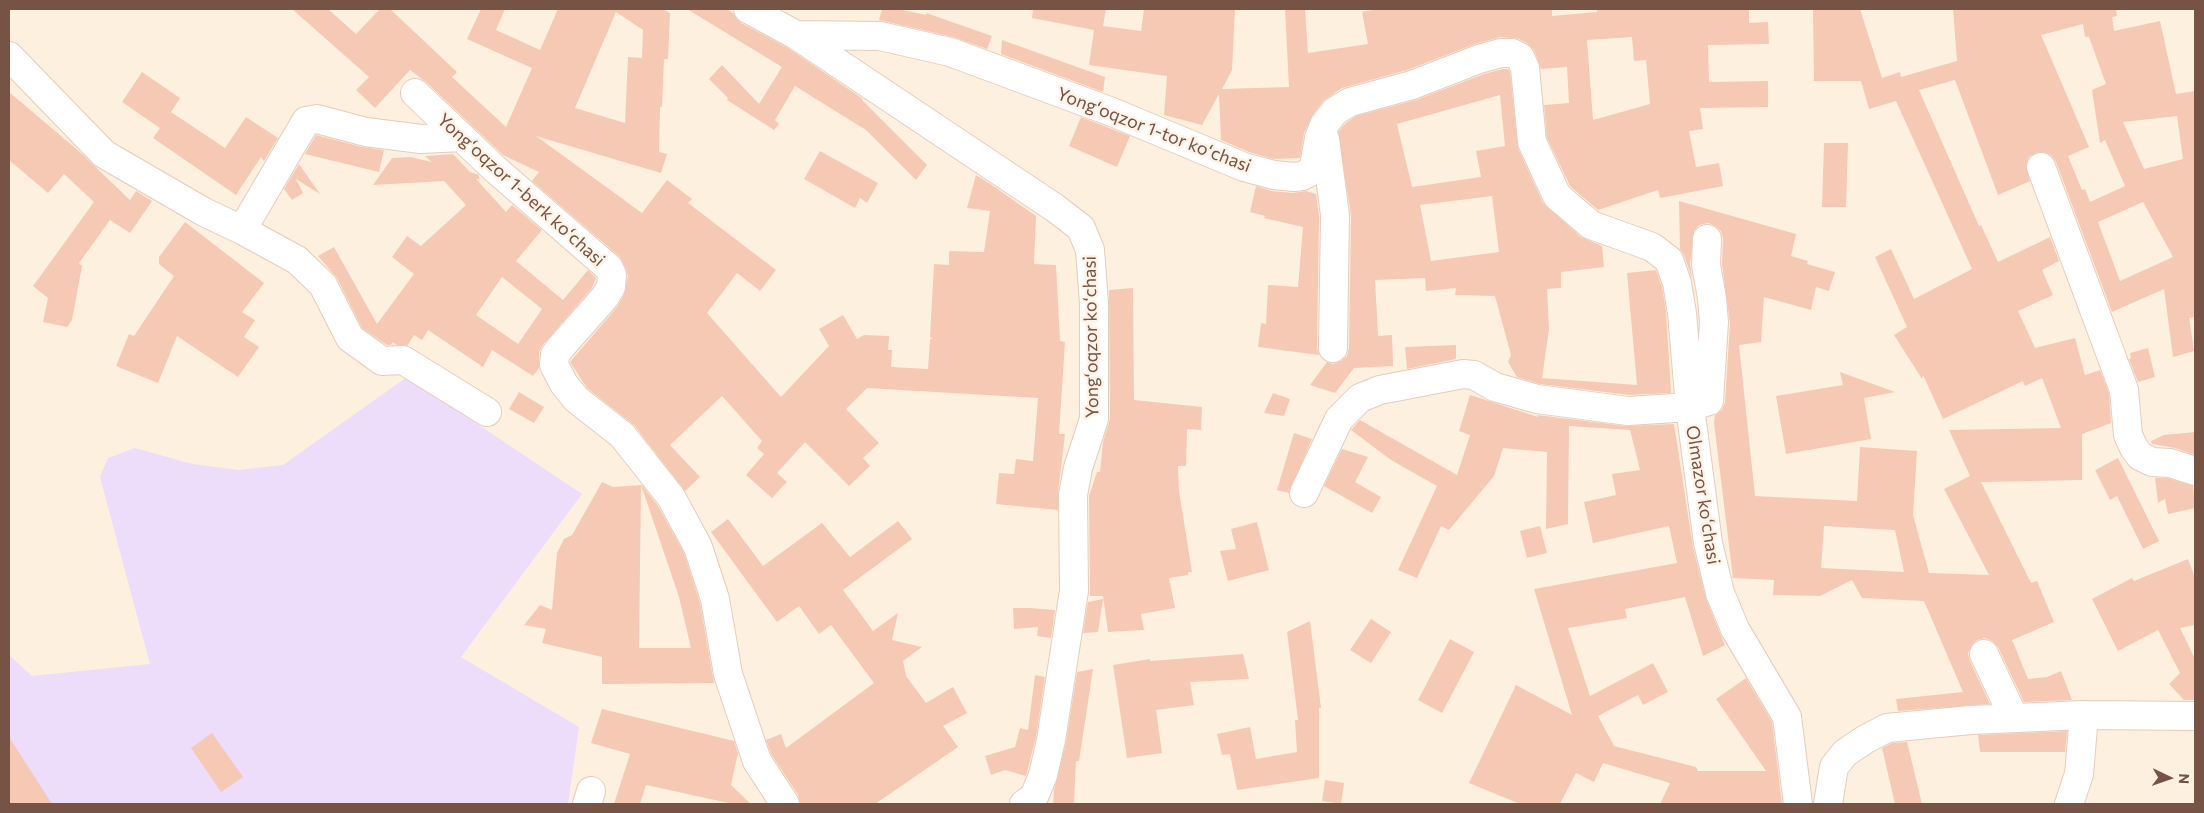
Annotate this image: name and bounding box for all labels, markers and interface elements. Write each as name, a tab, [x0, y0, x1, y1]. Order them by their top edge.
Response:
street label: Yongʻoqzor 1-tor koʻchasi	[1054, 83, 1254, 177]
street label: Yongʻoqzor 1-berk koʻchasi	[433, 109, 609, 271]
street label: Yongʻoqzor koʻchasi	[1079, 256, 1103, 418]
street label: Olmazor koʻchasi	[1681, 424, 1725, 566]
north arrow	[2144, 753, 2194, 803]
text: N	[2176, 773, 2193, 784]

